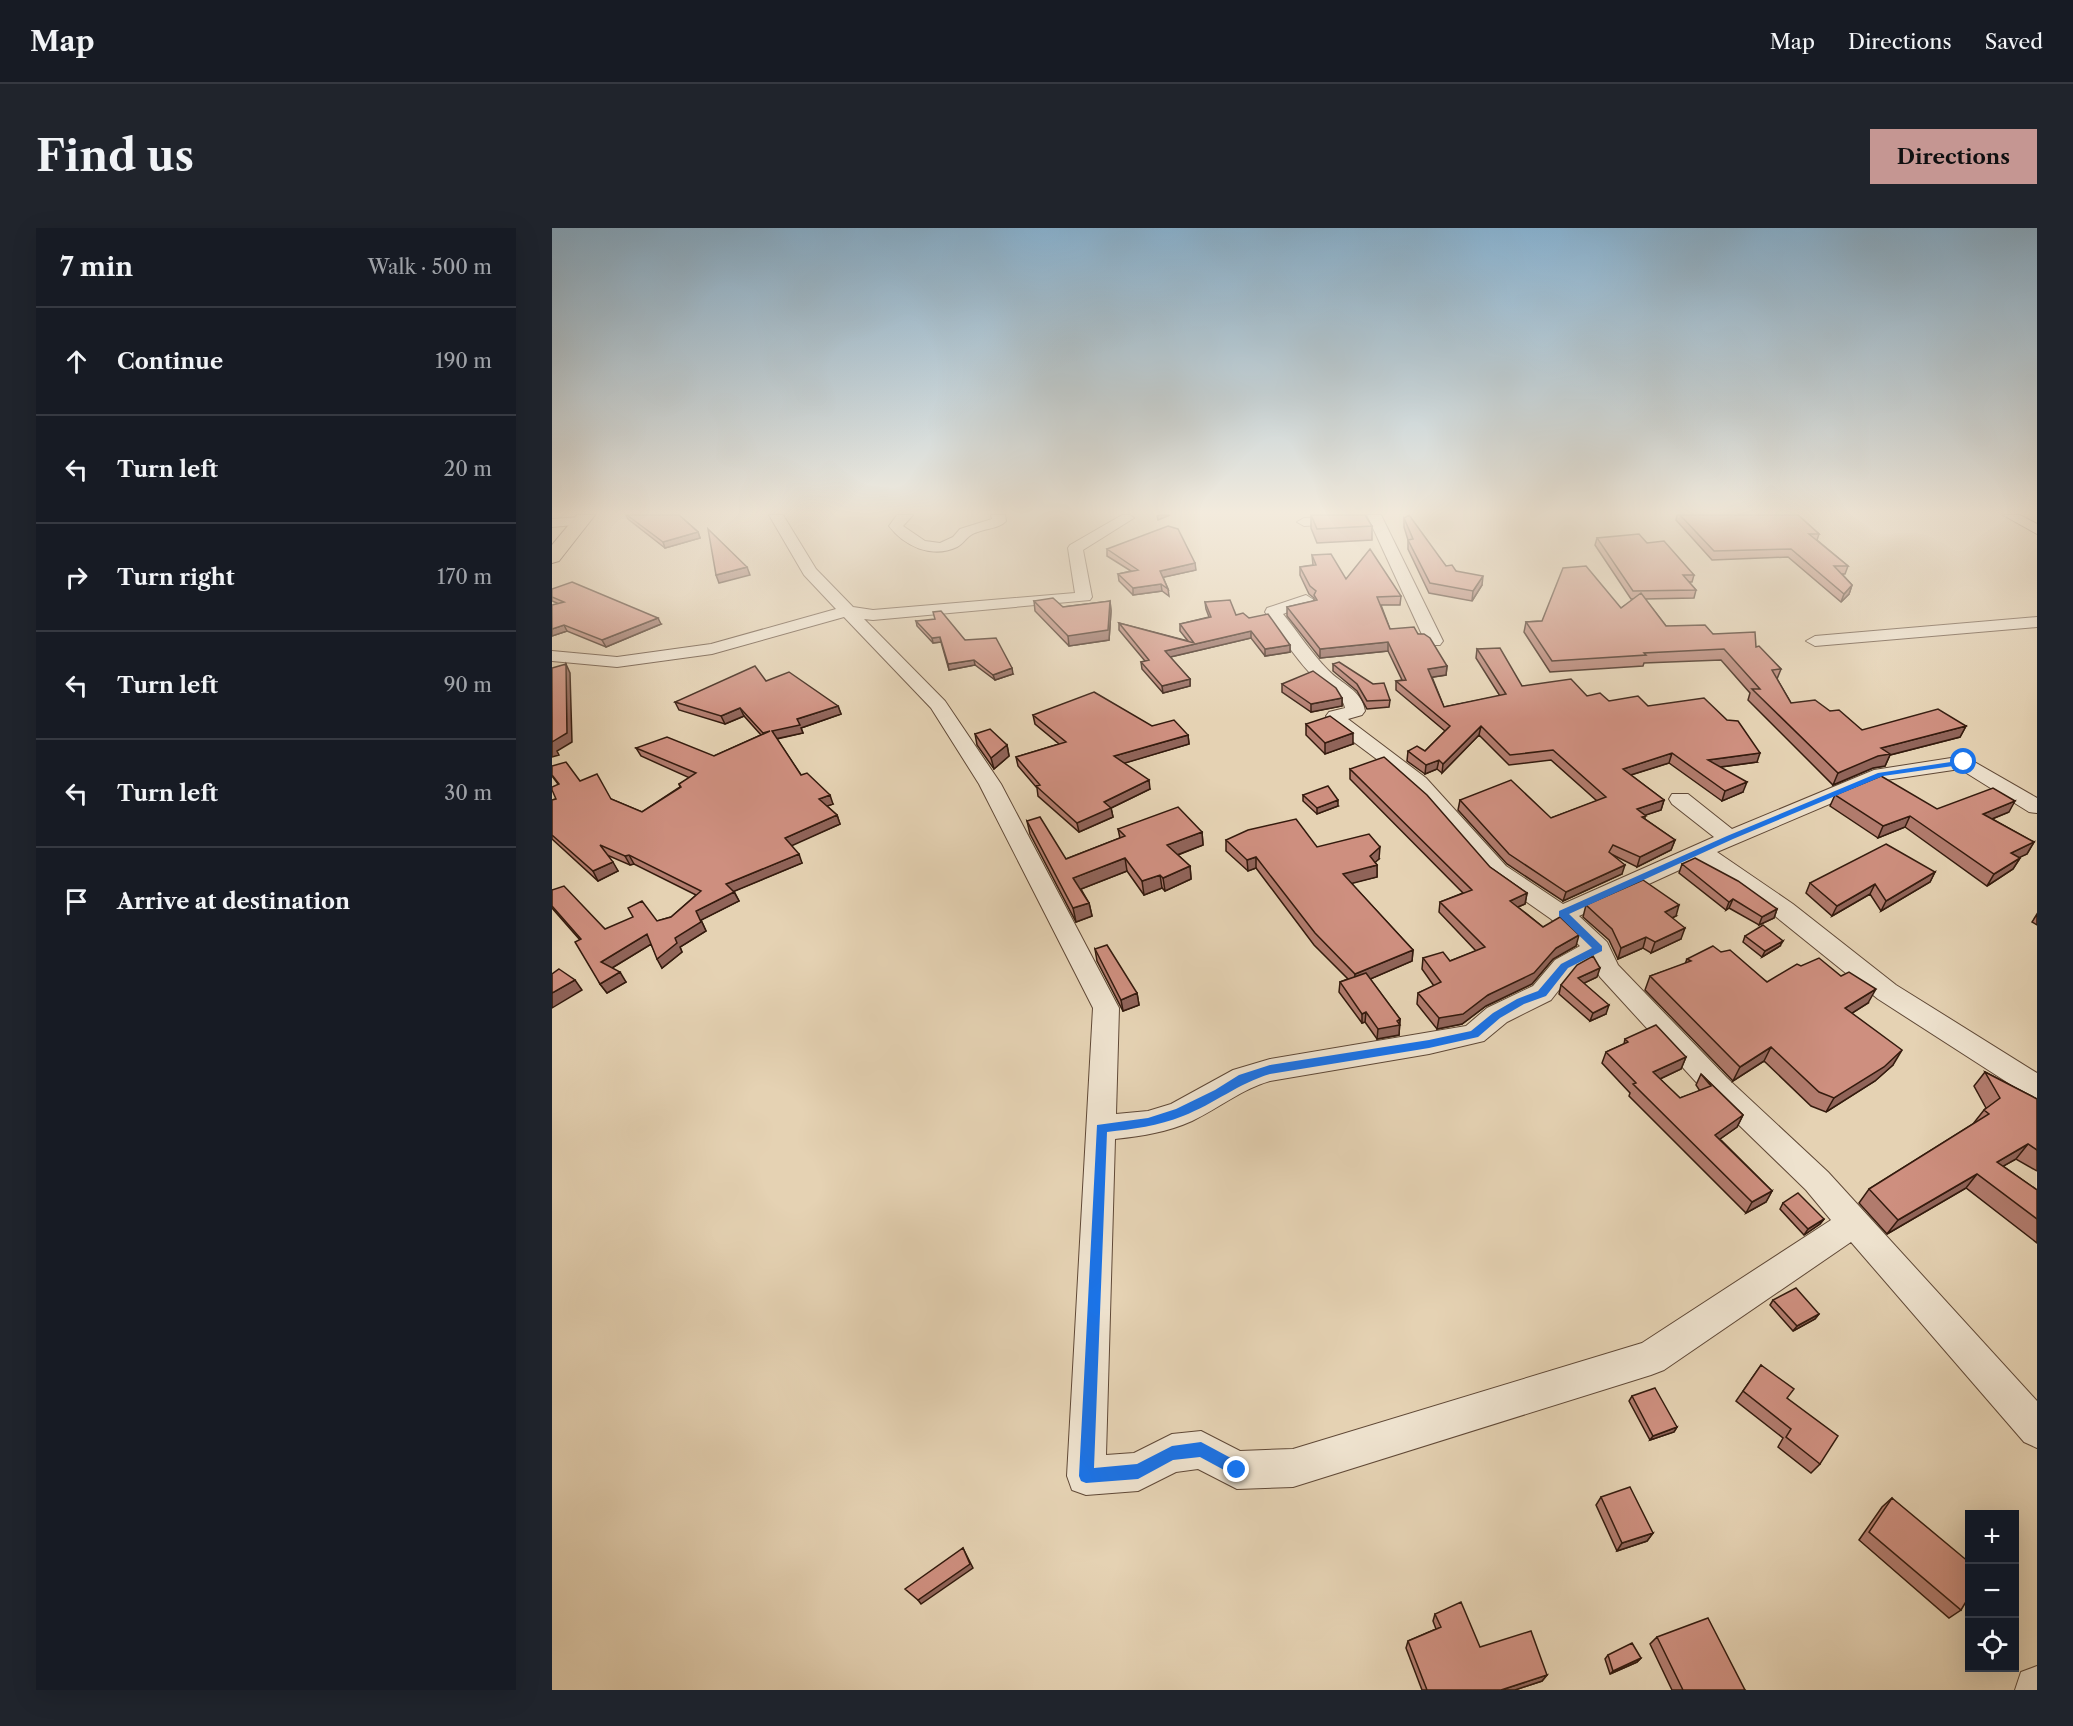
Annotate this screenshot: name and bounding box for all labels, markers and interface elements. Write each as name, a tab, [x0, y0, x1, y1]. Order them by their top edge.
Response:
text: Map	[30, 24, 94, 58]
text: Map	[1770, 29, 1815, 54]
text: Directions	[1848, 29, 1952, 54]
text: Saved	[1985, 29, 2043, 54]
button: Directions	[1870, 129, 2037, 184]
text: Find us	[36, 130, 194, 182]
text: 7 min	[60, 251, 133, 283]
text: Walk · 500 m	[368, 255, 492, 279]
icon: ahead	[60, 345, 93, 378]
text: Continue	[117, 348, 223, 375]
text: 190 m	[435, 349, 492, 373]
icon: left	[60, 453, 93, 486]
text: Turn left	[117, 456, 218, 483]
text: 20 m	[444, 457, 492, 481]
icon: right	[60, 561, 93, 594]
text: Turn right	[117, 564, 235, 591]
text: 170 m	[437, 565, 492, 589]
icon: left	[60, 669, 93, 702]
text: Turn left	[117, 672, 218, 699]
text: 90 m	[444, 673, 492, 697]
route start	[1950, 748, 1976, 774]
icon: left	[60, 777, 93, 810]
text: Turn left	[117, 780, 218, 807]
text: 30 m	[444, 781, 492, 805]
icon: arrive	[60, 885, 93, 918]
text: Arrive at destination	[117, 888, 350, 915]
route end	[1223, 1456, 1249, 1482]
map controls	[1965, 1510, 2019, 1672]
button: +	[1965, 1510, 2019, 1564]
button: −	[1965, 1564, 2019, 1618]
button: locate	[1965, 1618, 2019, 1672]

